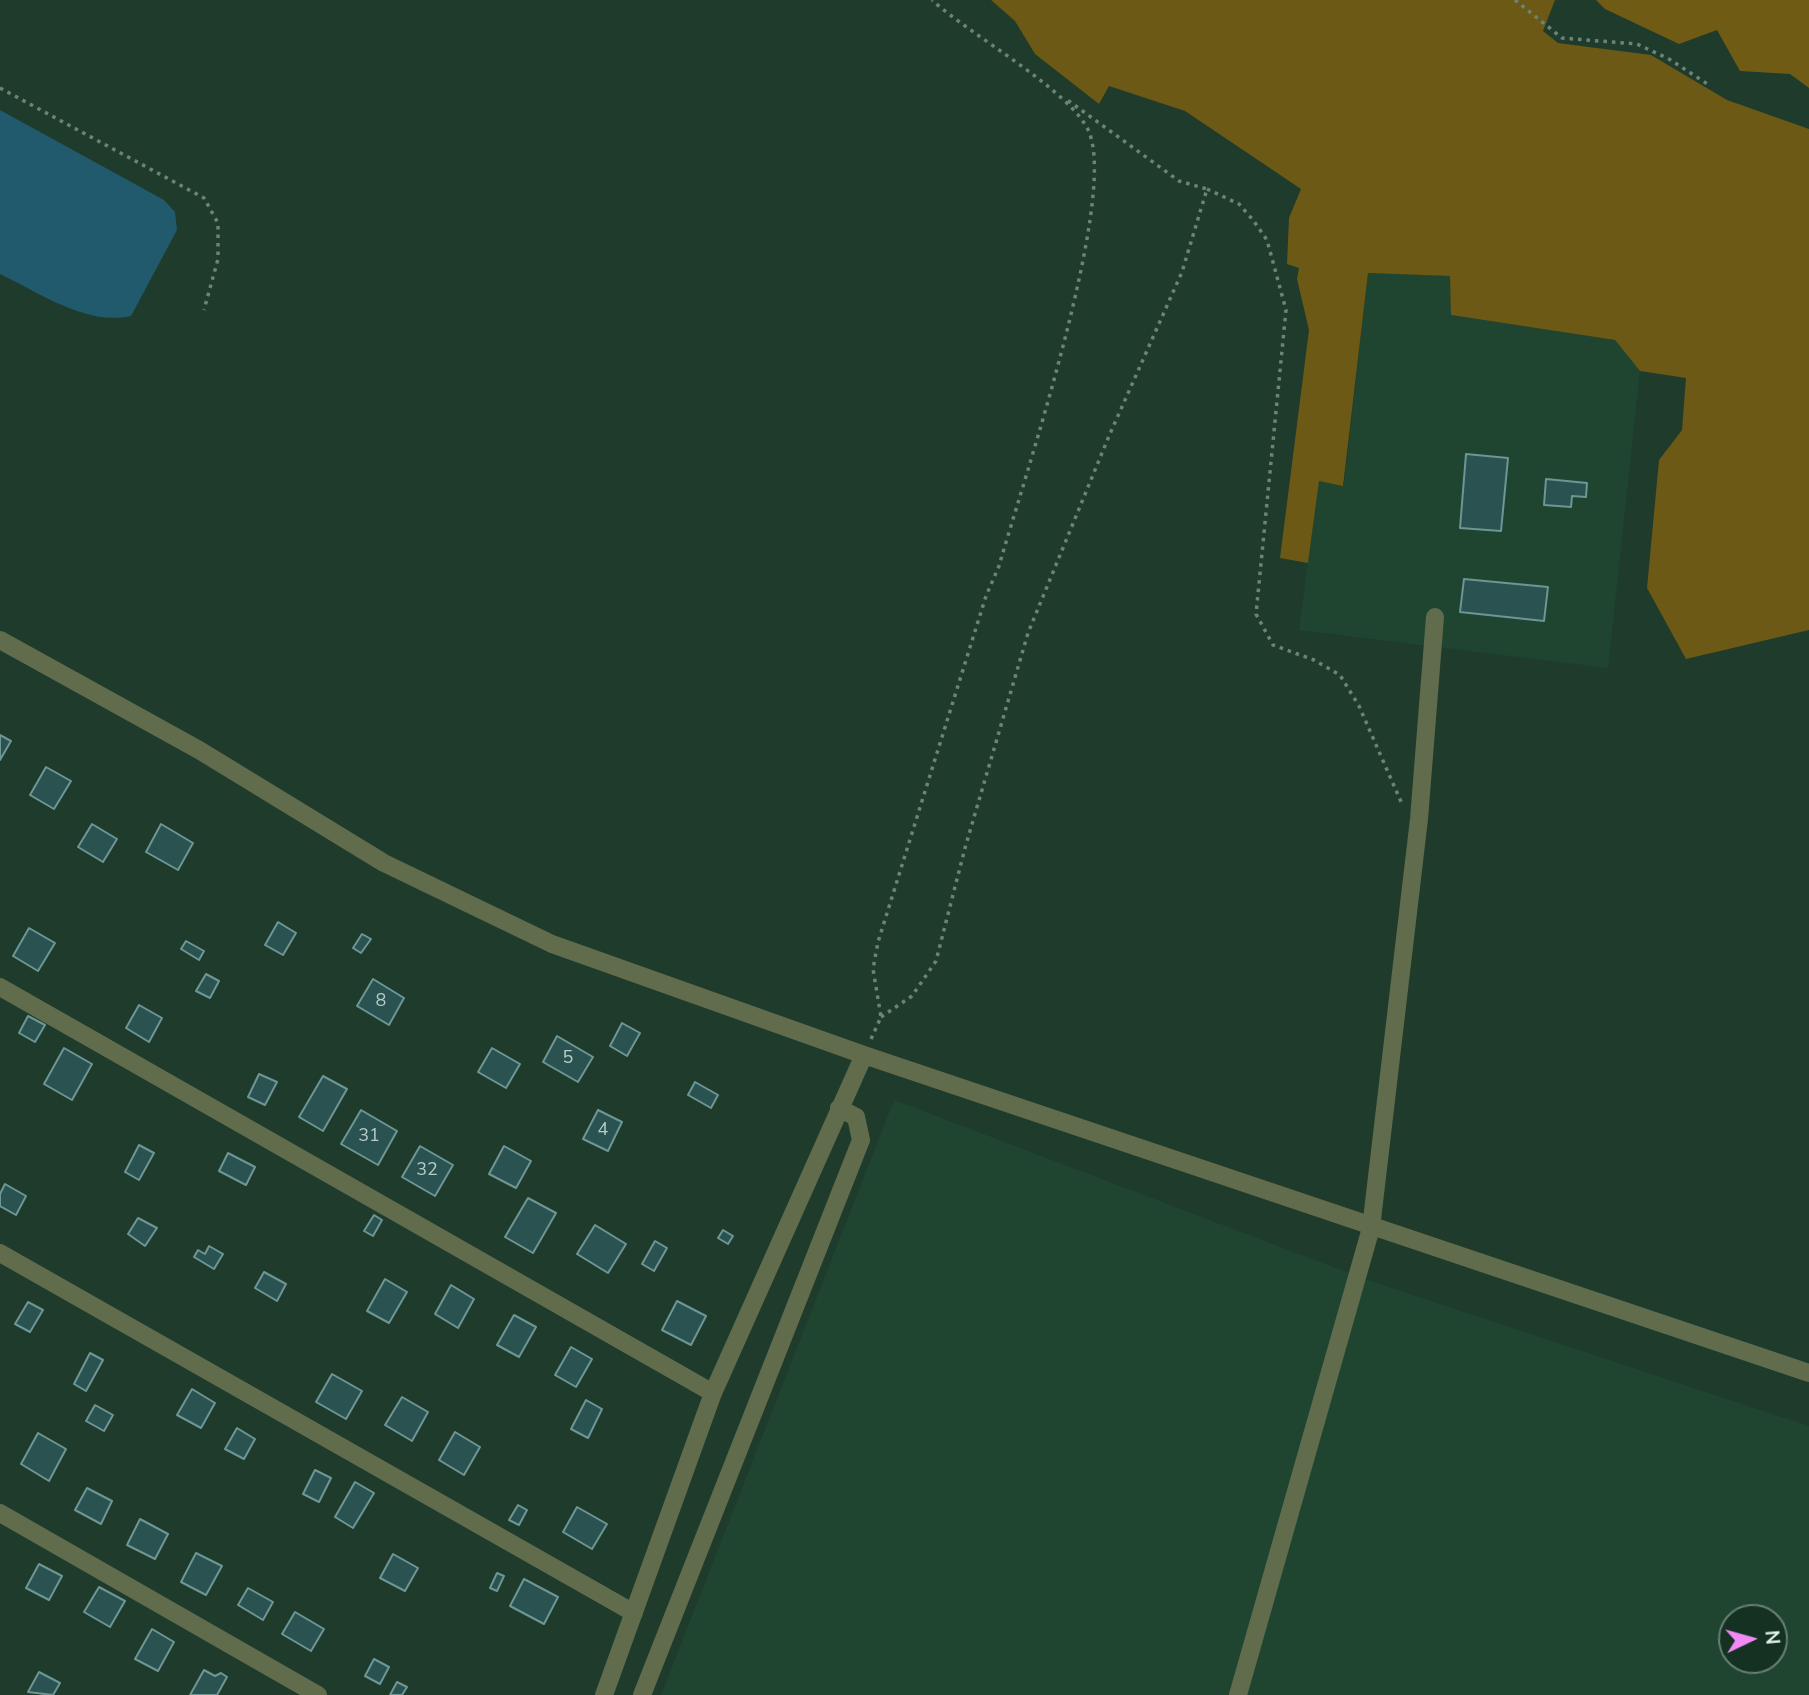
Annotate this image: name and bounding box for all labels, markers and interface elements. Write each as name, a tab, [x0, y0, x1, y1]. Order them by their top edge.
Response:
house number: 8	[376, 991, 386, 1013]
house number: 5	[563, 1048, 573, 1070]
house number: 4	[598, 1120, 608, 1142]
house number: 31	[358, 1126, 380, 1148]
house number: 32	[416, 1160, 438, 1182]
north arrow	[1718, 1604, 1788, 1674]
text: N	[1758, 1629, 1785, 1646]

